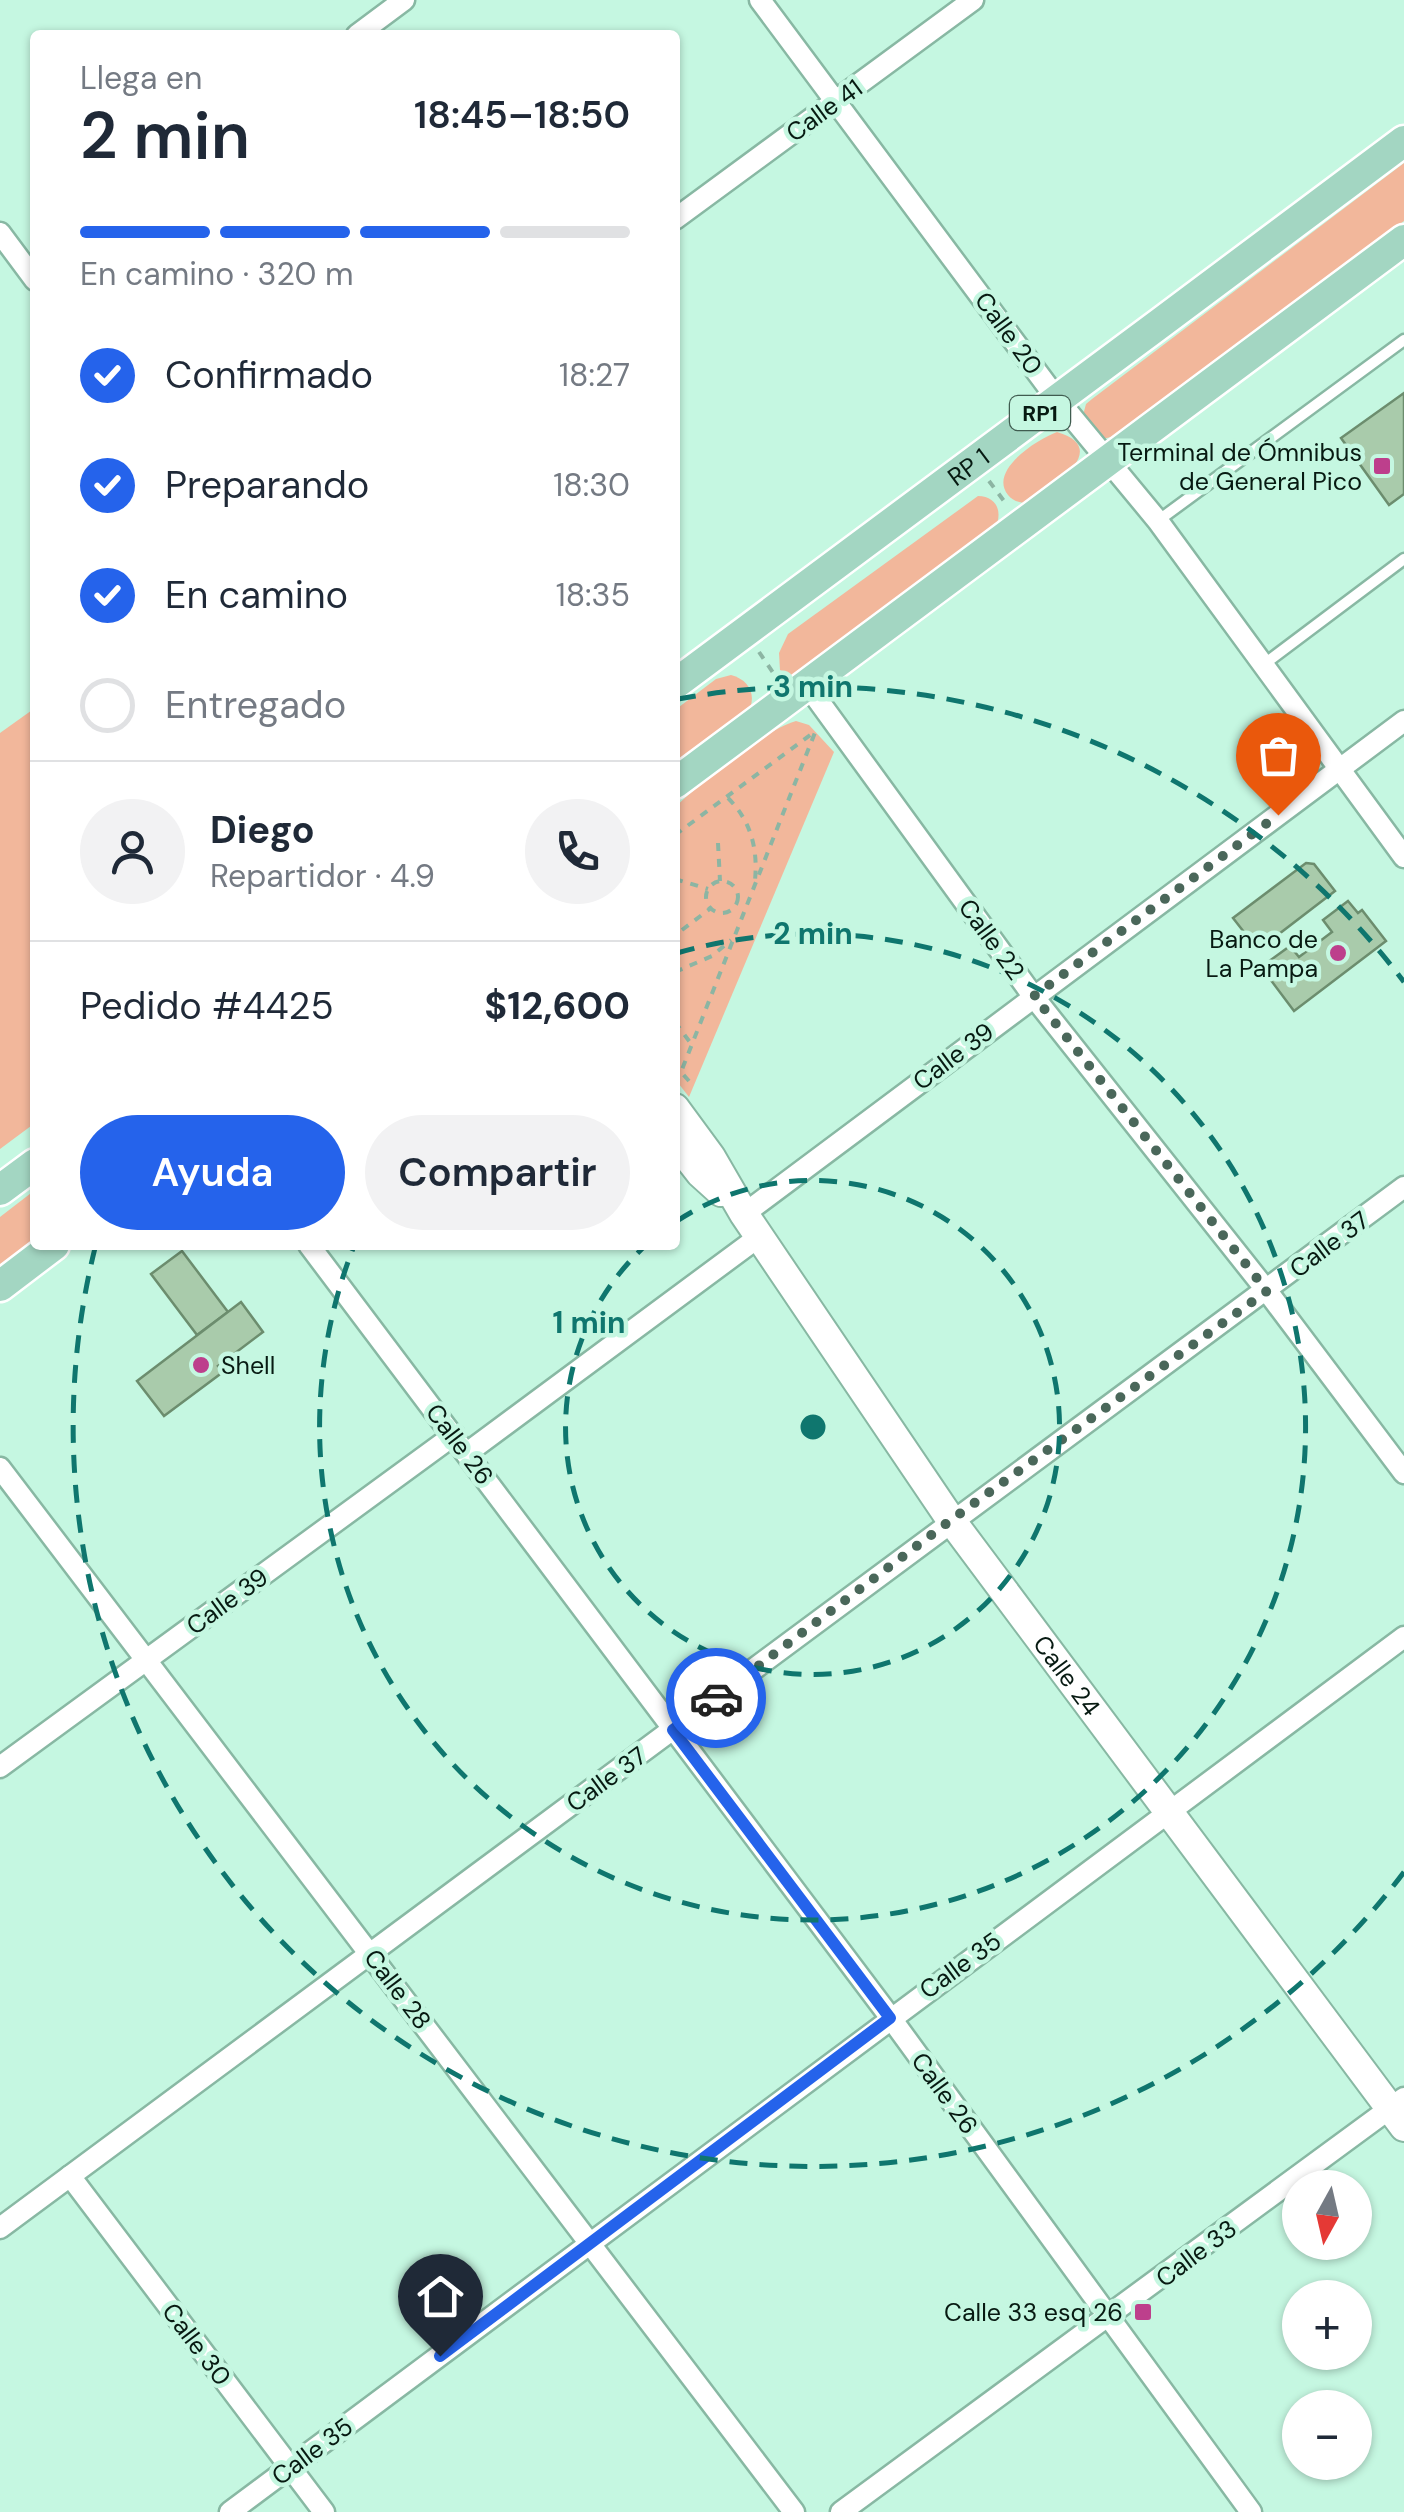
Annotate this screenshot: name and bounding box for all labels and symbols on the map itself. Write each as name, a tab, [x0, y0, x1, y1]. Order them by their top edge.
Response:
street label: Calle 41	[780, 72, 869, 149]
street label: Calle 20	[967, 285, 1050, 381]
road number: RP1	[1010, 396, 1070, 430]
place label: Terminal de Ómnibus de General Pico	[1117, 436, 1362, 498]
street label: RP 1	[941, 441, 996, 493]
marker: Terminal de Ómnibus de General Pico	[1371, 455, 1393, 477]
text: 3 min	[773, 667, 853, 706]
pin	[1236, 713, 1321, 816]
street label: Calle 22	[951, 892, 1032, 986]
text: 2 min	[773, 914, 853, 953]
place label: Banco de La Pampa	[1206, 923, 1318, 985]
marker: Banco de La Pampa	[1327, 942, 1349, 964]
street label: Calle 39	[906, 1015, 1000, 1098]
street label: Calle 37	[1283, 1204, 1376, 1285]
text: 1 min	[553, 1303, 625, 1342]
place label: Shell	[221, 1349, 275, 1382]
marker: Shell	[190, 1354, 212, 1376]
street label: Calle 26	[418, 1397, 501, 1492]
centre of rings	[795, 1409, 831, 1445]
street label: Calle 39	[180, 1561, 275, 1642]
street label: Calle 24	[1026, 1629, 1108, 1723]
courier	[666, 1648, 766, 1748]
street label: Calle 37	[560, 1739, 653, 1820]
street label: Calle 35	[913, 1925, 1008, 2006]
street label: Calle 28	[357, 1942, 439, 2036]
street label: Calle 26	[904, 2046, 985, 2141]
north arrow	[1282, 2170, 1372, 2260]
street label: Calle 33	[1149, 2212, 1243, 2295]
pin	[398, 2254, 483, 2357]
street label: Calle 30	[155, 2296, 238, 2392]
place label: Calle 33 esq 26	[944, 2296, 1123, 2329]
marker: Calle 33 esq 26	[1132, 2301, 1154, 2323]
street label: Calle 35	[265, 2410, 360, 2493]

